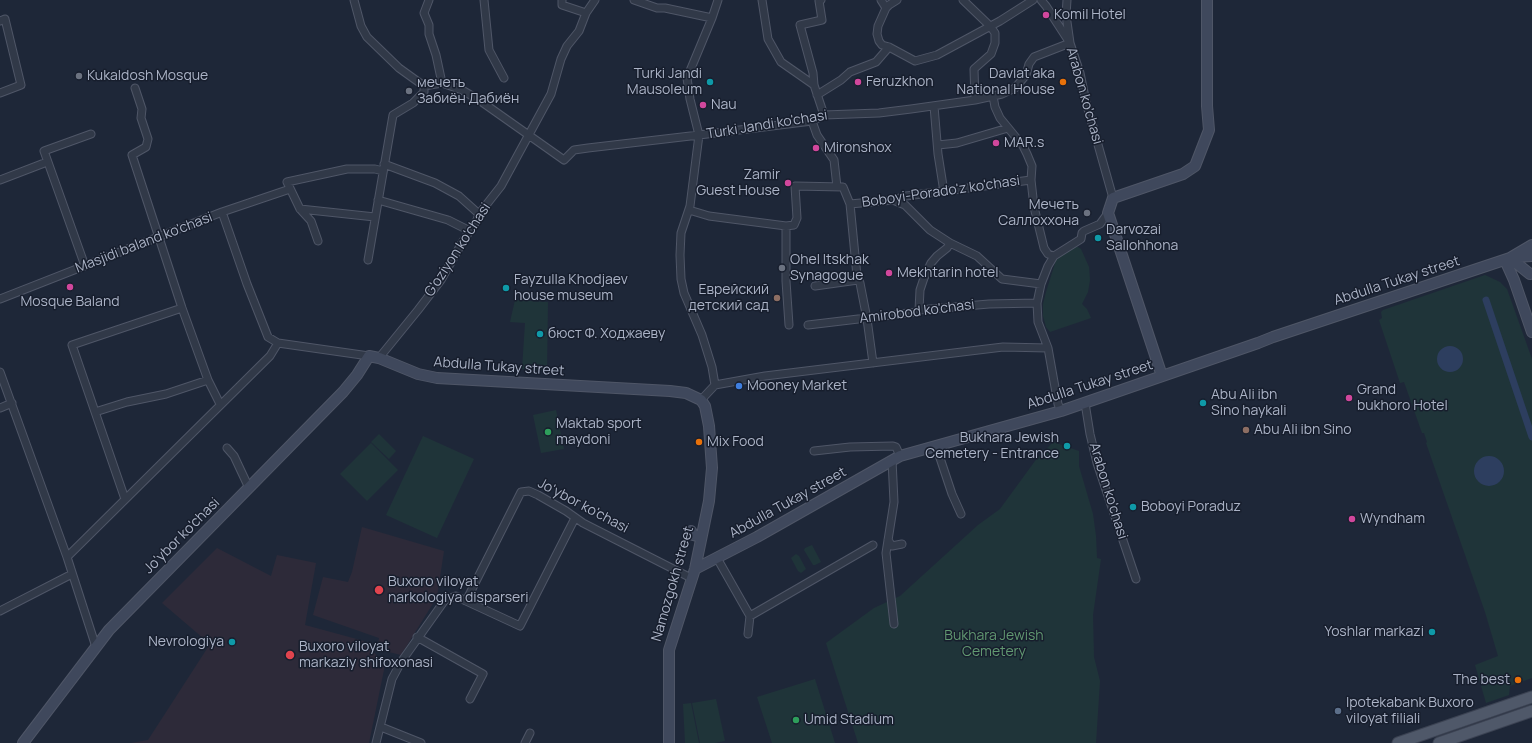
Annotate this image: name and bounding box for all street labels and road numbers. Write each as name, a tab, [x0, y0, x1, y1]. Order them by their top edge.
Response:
street label: Arabon ko'chasi	[1062, 46, 1106, 146]
street label: Turki Jandi ko'chasi	[705, 107, 829, 143]
street label: Boboyi-Porado'z ko'chasi	[861, 173, 1021, 211]
street label: G'oziyon ko'chasi	[421, 200, 495, 300]
street label: Masjidi baland ko'chasi	[73, 209, 215, 277]
street label: Abdulla Tukay street	[1332, 253, 1462, 309]
street label: Amirobod ko'chasi	[858, 297, 976, 327]
street label: Abdulla Tukay street	[433, 354, 565, 380]
street label: Abdulla Tukay street	[1025, 357, 1155, 413]
street label: Arabon ko'chasi	[1085, 441, 1131, 541]
street label: Abdulla Tukay street	[727, 464, 849, 542]
street label: Jo'ybor ko'chasi	[535, 475, 631, 537]
street label: Jo'ybor ko'chasi	[141, 495, 223, 577]
street label: Namozgokh street	[649, 524, 697, 644]

